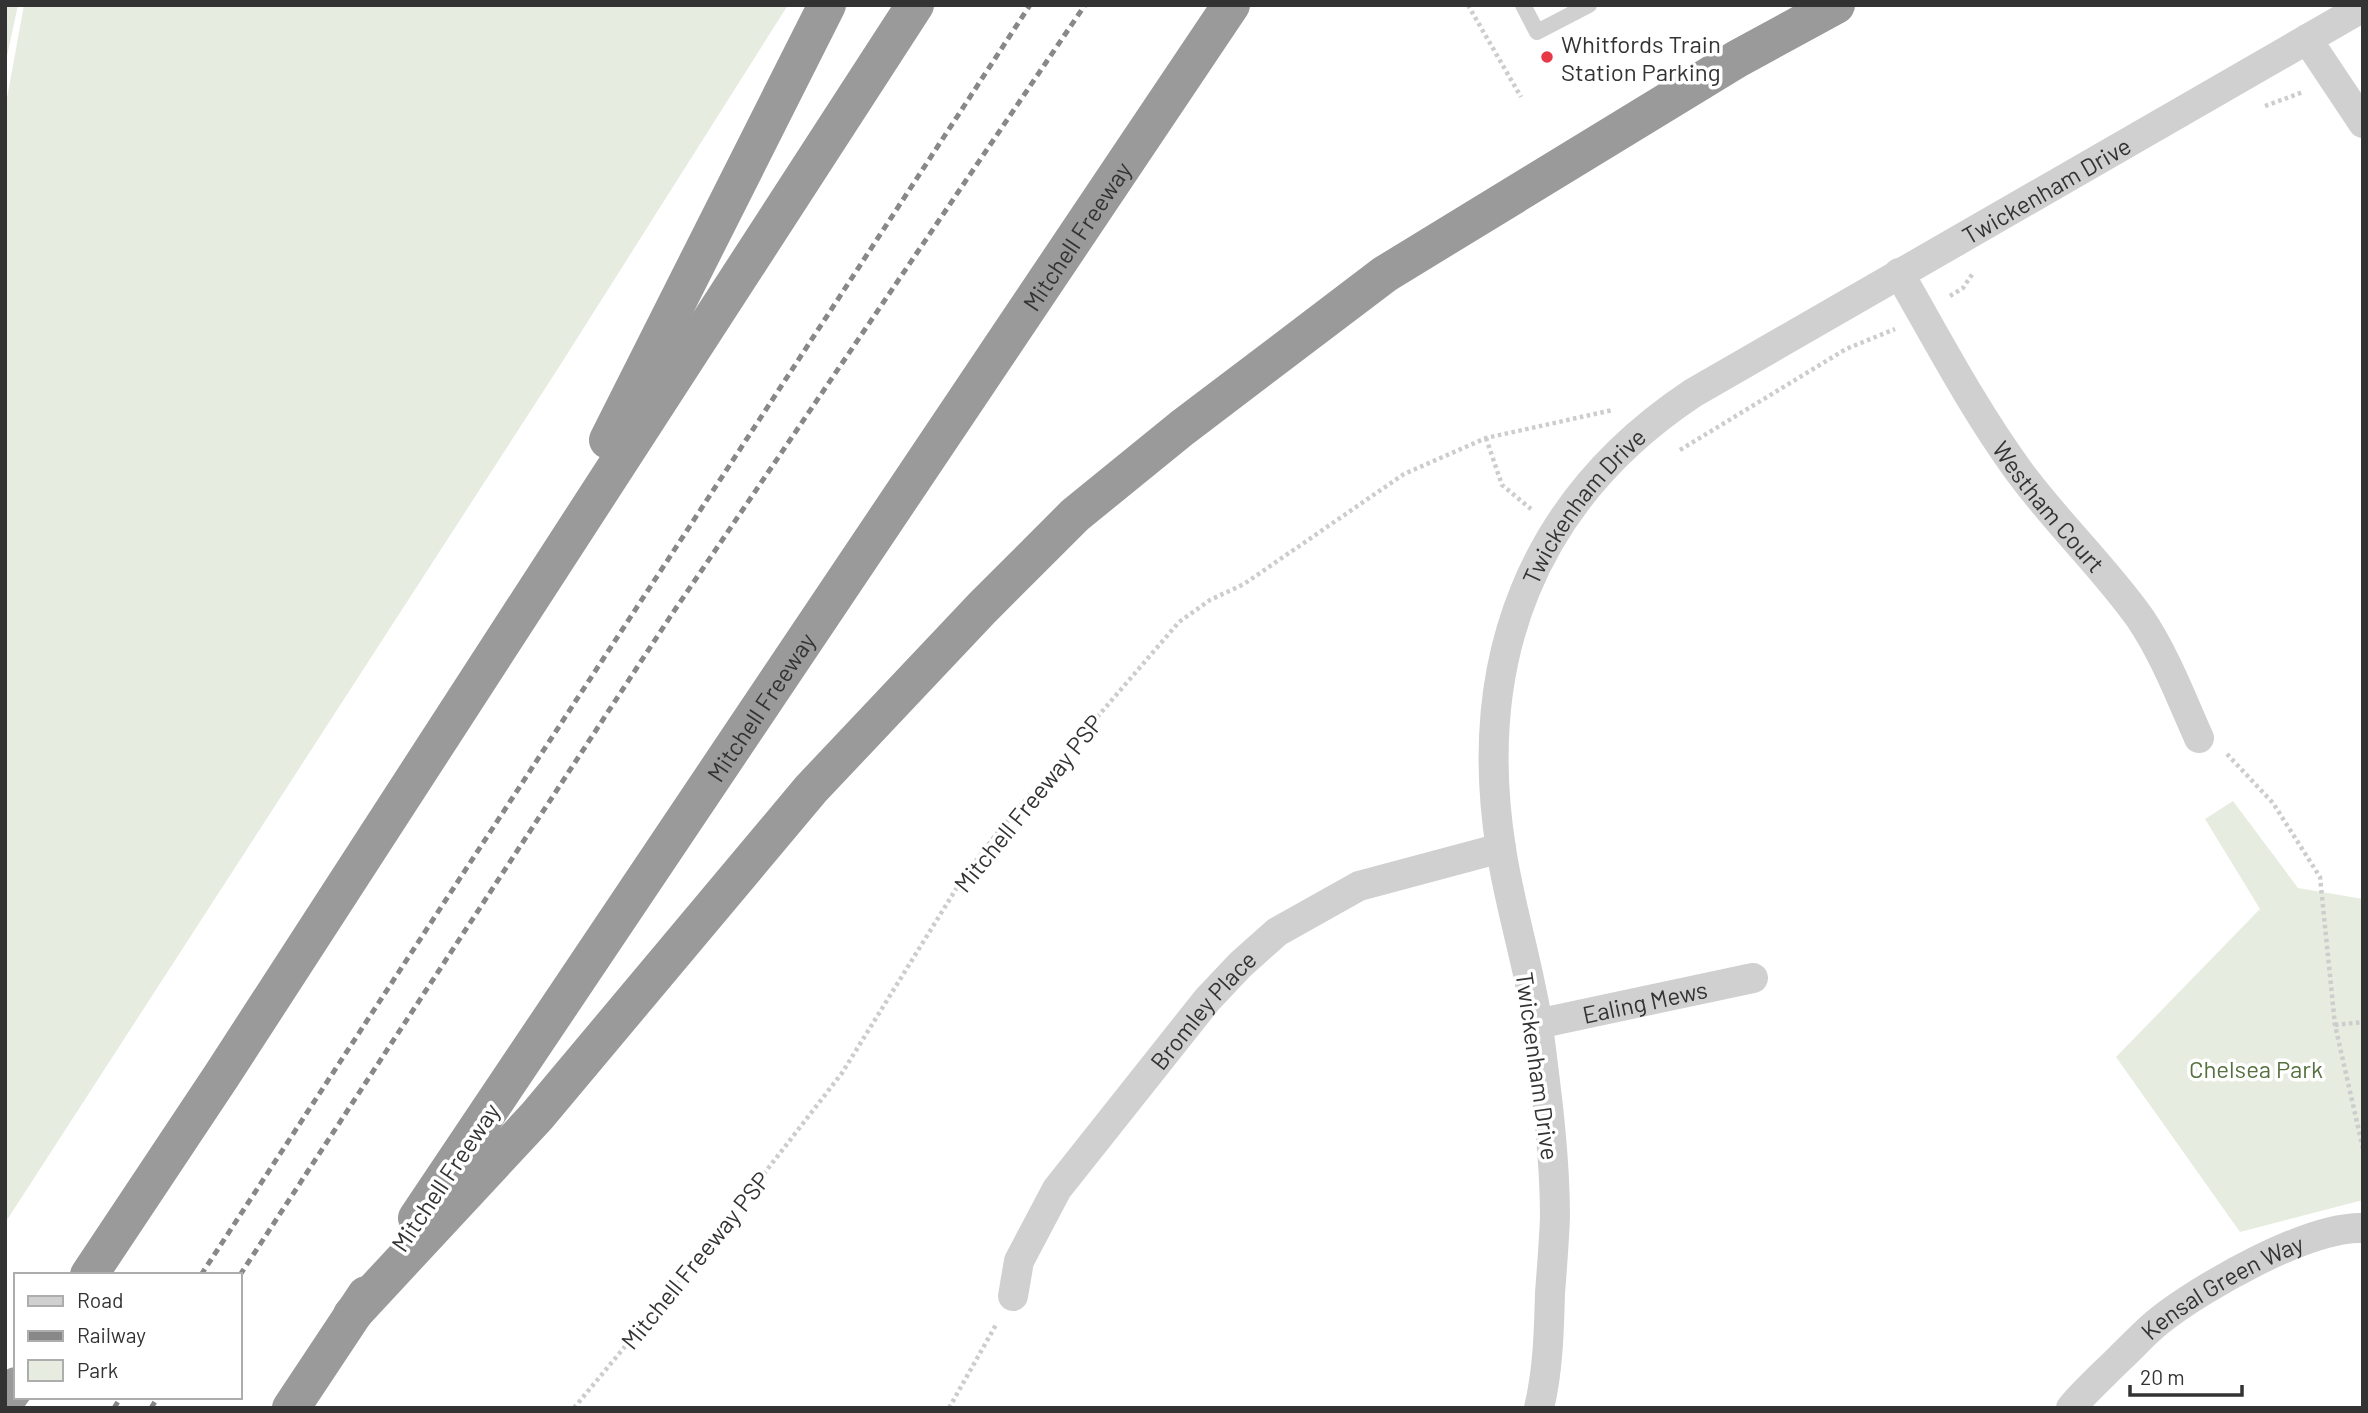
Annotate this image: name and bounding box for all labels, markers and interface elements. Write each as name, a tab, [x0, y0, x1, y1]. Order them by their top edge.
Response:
place label: Whitfords Train Station Parking	[1561, 29, 1721, 86]
marker: Whitfords Train Station Parking	[1539, 49, 1555, 65]
street label: Twickenham Drive	[1957, 130, 2135, 249]
street label: Mitchell Freeway	[1016, 156, 1136, 316]
street label: Twickenham Drive	[1515, 421, 1651, 588]
street label: Westham Court	[1987, 435, 2111, 578]
street label: Mitchell Freeway	[700, 627, 821, 786]
street label: Mitchell Freeway PSP	[947, 708, 1109, 898]
street label: Bromley Place	[1143, 944, 1261, 1075]
street label: Twickenham Drive	[1510, 970, 1566, 1162]
street label: Ealing Mews	[1580, 974, 1710, 1028]
park label: Chelsea Park	[2189, 1054, 2323, 1083]
street label: Mitchell Freeway	[385, 1097, 505, 1257]
street label: Mitchell Freeway PSP	[614, 1165, 776, 1355]
street label: Kensal Green Way	[2134, 1228, 2307, 1345]
legend	[14, 1273, 242, 1399]
text: Road	[77, 1287, 123, 1312]
text: Railway	[77, 1322, 146, 1347]
scale bar	[2130, 1354, 2242, 1398]
text: Park	[77, 1357, 118, 1382]
text: 20 m	[2140, 1364, 2185, 1389]

